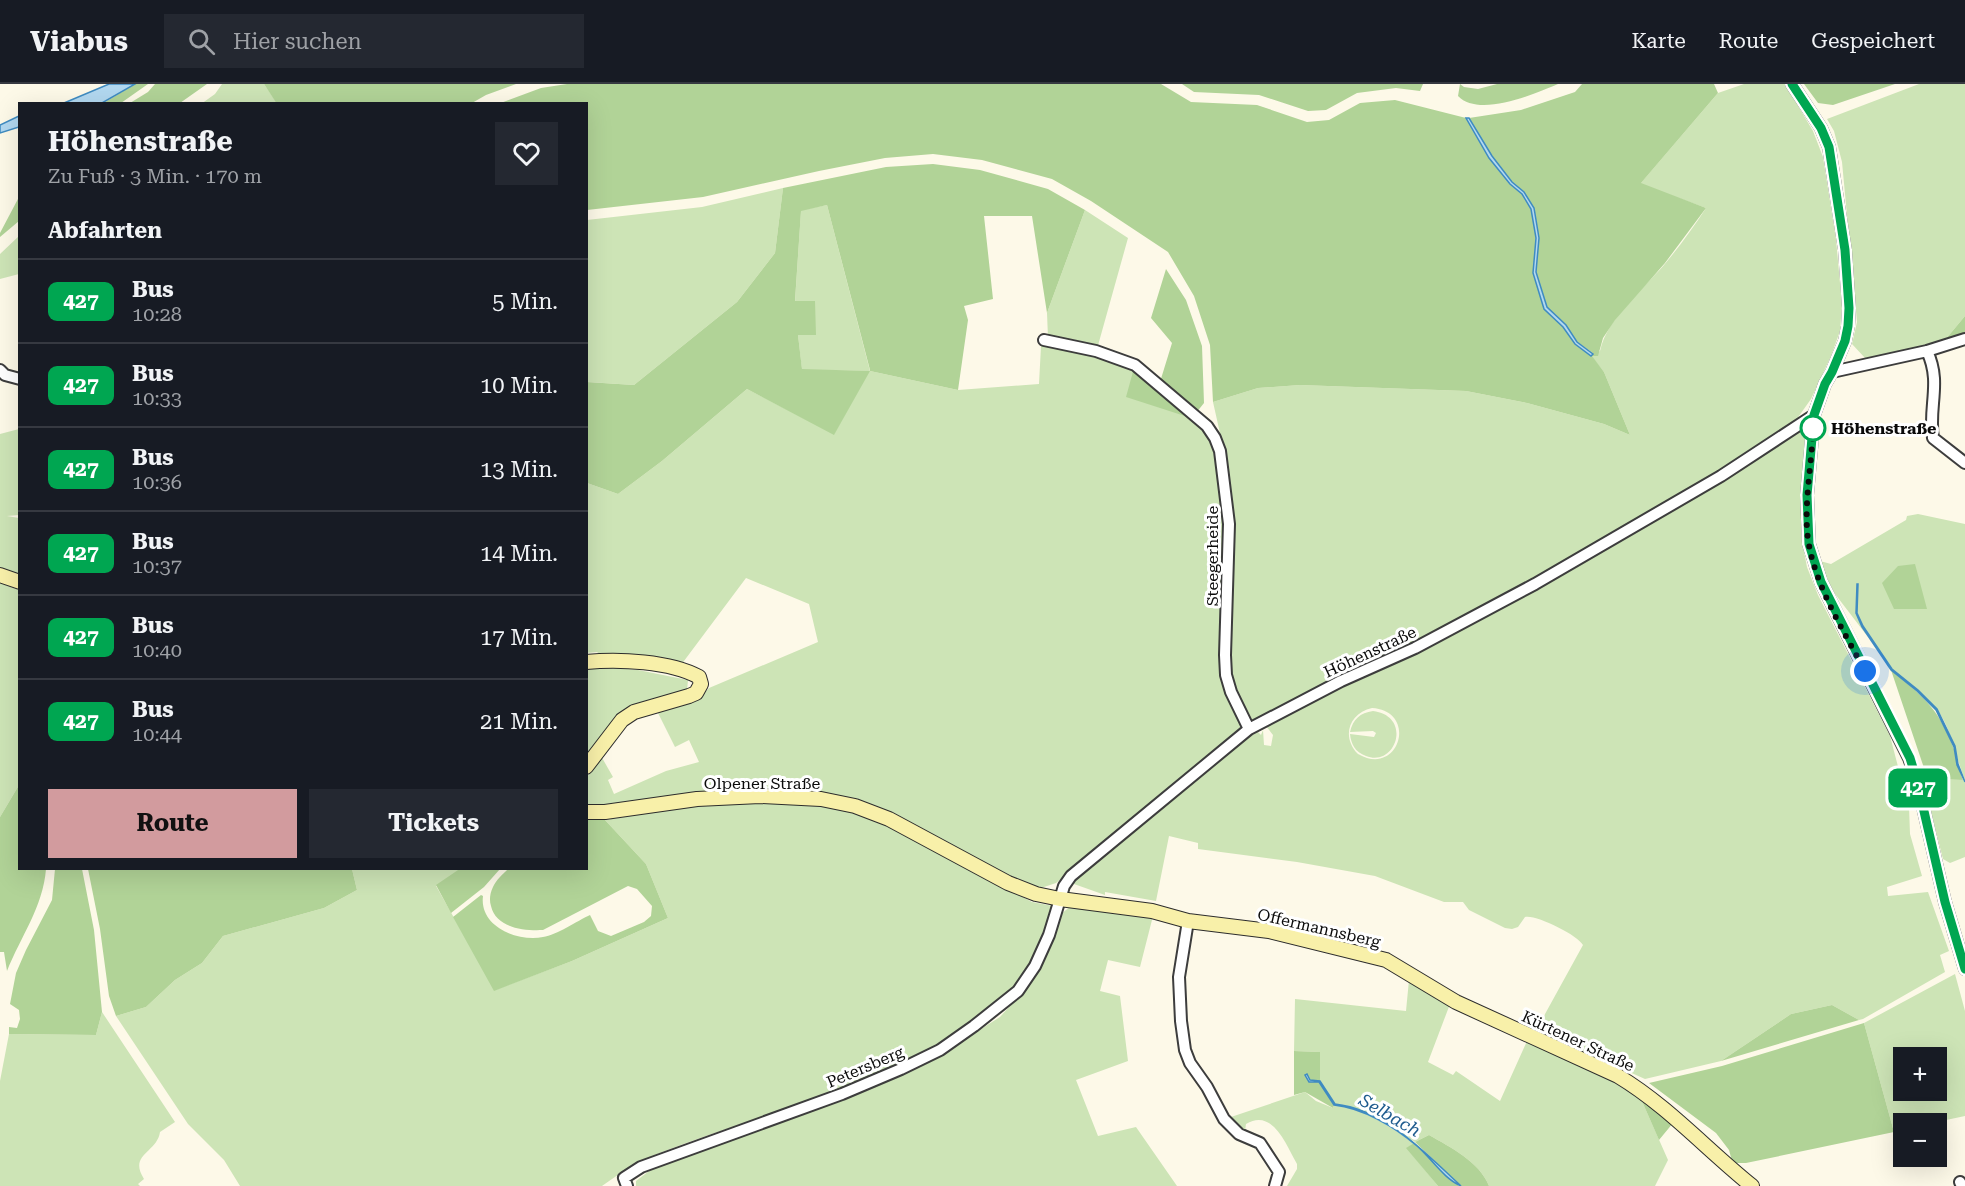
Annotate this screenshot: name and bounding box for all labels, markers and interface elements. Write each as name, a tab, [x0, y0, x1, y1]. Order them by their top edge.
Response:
search box	[164, 14, 584, 68]
text: Viabus	[30, 25, 128, 58]
icon: search	[185, 25, 218, 58]
text: Hier suchen	[233, 29, 362, 54]
text: Karte	[1631, 29, 1686, 53]
text: Route	[1719, 29, 1778, 53]
text: Gespeichert	[1811, 29, 1935, 53]
button: heart	[495, 122, 558, 185]
text: Höhenstraße	[48, 125, 233, 158]
text: Zu Fuß · 3 Min. · 170 m	[48, 164, 262, 188]
text: Abfahrten	[48, 218, 162, 243]
text: Bus	[132, 277, 174, 302]
text: 427	[63, 289, 99, 313]
text: 5 Min.	[492, 289, 558, 314]
text: 10:28	[132, 302, 182, 326]
text: Bus	[132, 361, 174, 386]
text: 427	[63, 373, 99, 397]
text: 10 Min.	[480, 373, 558, 398]
text: 10:33	[132, 386, 182, 410]
marker: Höhenstraße	[1800, 415, 1826, 441]
place label: Höhenstraße	[1831, 419, 1937, 438]
text: Bus	[132, 445, 174, 470]
text: 427	[63, 457, 99, 481]
text: 13 Min.	[480, 457, 558, 482]
text: 10:36	[132, 470, 182, 494]
street label: Steegerheide	[1203, 505, 1222, 606]
text: Bus	[132, 529, 174, 554]
text: 427	[63, 541, 99, 565]
text: 14 Min.	[480, 541, 558, 566]
text: 10:37	[132, 554, 182, 578]
text: Bus	[132, 613, 174, 638]
street label: Höhenstraße	[1321, 622, 1419, 682]
text: 427	[63, 625, 99, 649]
text: 17 Min.	[480, 625, 558, 650]
text: 10:40	[132, 638, 182, 662]
your location	[1850, 656, 1880, 686]
text: Bus	[132, 697, 174, 722]
text: 427	[63, 709, 99, 733]
text: 21 Min.	[480, 709, 558, 734]
text: 10:44	[132, 722, 182, 746]
line badge: 427	[1884, 768, 1952, 808]
street label: Olpener Straße	[704, 774, 820, 793]
text: 427	[1900, 776, 1936, 800]
button: Route	[48, 789, 297, 858]
button: Tickets	[309, 789, 558, 858]
street label: Offermannsberg	[1256, 905, 1383, 952]
street label: Kürtener Straße	[1519, 1007, 1637, 1075]
street label: Petersberg	[824, 1042, 907, 1092]
map controls	[1893, 1047, 1947, 1167]
button: +	[1893, 1047, 1947, 1101]
water label: Selbach	[1355, 1089, 1424, 1141]
button: −	[1893, 1113, 1947, 1167]

